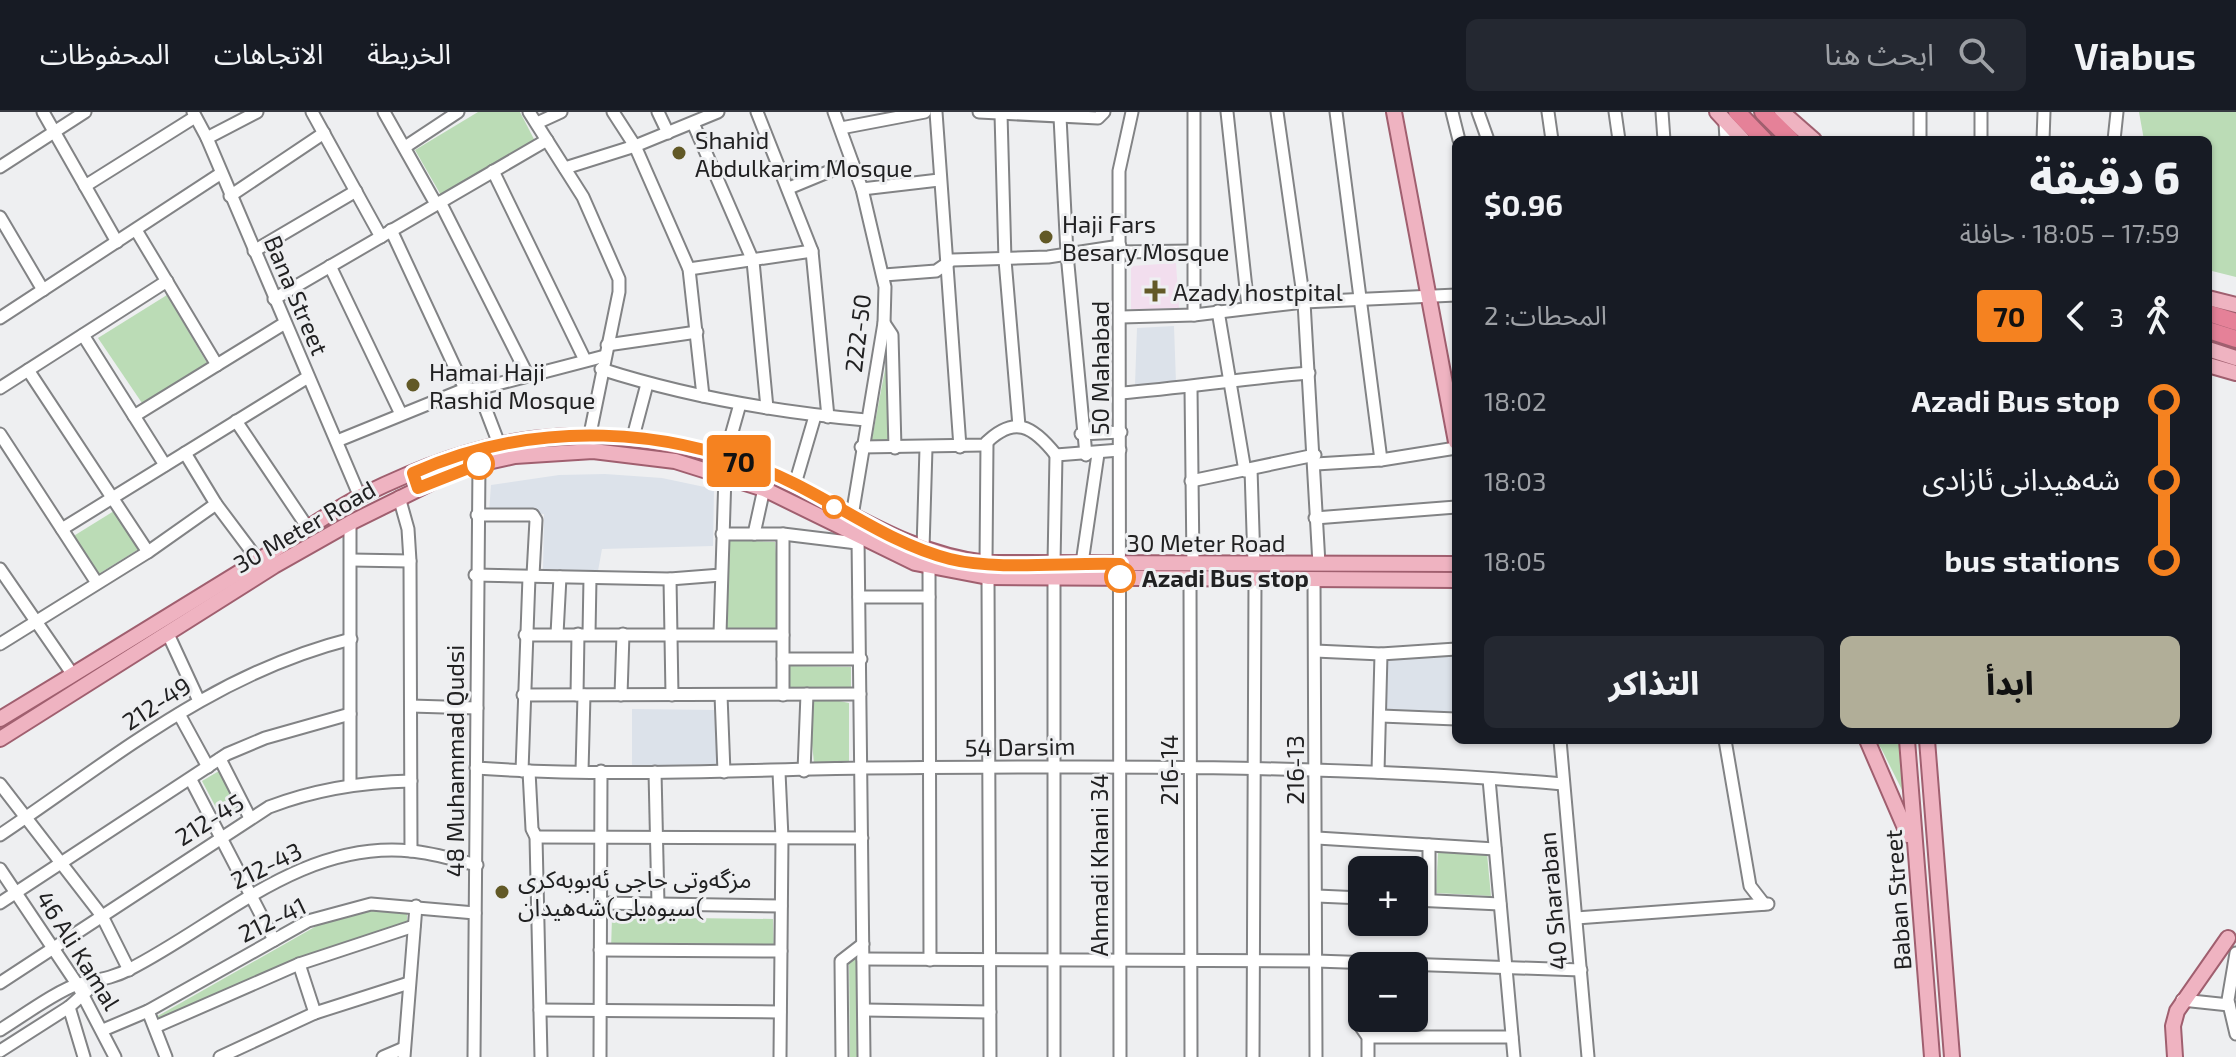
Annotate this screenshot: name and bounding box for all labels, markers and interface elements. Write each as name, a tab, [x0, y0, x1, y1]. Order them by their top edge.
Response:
search box	[1466, 19, 2026, 91]
text: Viabus	[2074, 32, 2196, 78]
icon: search	[1954, 33, 1998, 77]
text: ابحث هنا	[1824, 35, 1934, 71]
text: المحفوظات	[40, 36, 170, 70]
text: الاتجاهات	[214, 36, 323, 70]
text: الخريطة	[367, 36, 451, 70]
place label: Shahid Abdulkarim Mosque	[695, 125, 913, 182]
marker: Shahid Abdulkarim Mosque	[670, 144, 688, 162]
text: 6 دقيقة	[2029, 150, 2180, 203]
text: $0.96	[1484, 186, 1563, 222]
place label: Haji Fars Besary Mosque	[1062, 209, 1229, 266]
text: 17:59 – 18:05 · حافلة	[1960, 217, 2180, 248]
marker: Haji Fars Besary Mosque	[1037, 228, 1055, 246]
street label: Bana Street	[259, 231, 335, 359]
place label: Azady hostpital	[1173, 277, 1343, 306]
marker: Azady hostpital	[1144, 280, 1166, 302]
street label: 222-50	[838, 292, 876, 374]
icon: back	[2054, 294, 2098, 338]
icon: walk	[2136, 294, 2180, 338]
text: المحطات: 2	[1484, 299, 1607, 330]
text: 70	[1993, 299, 2026, 333]
street label: 50 Mahabad	[1085, 301, 1114, 435]
text: 3	[2110, 301, 2124, 332]
place label: Hamai Haji Rashid Mosque	[429, 357, 595, 414]
marker: Hamai Haji Rashid Mosque	[404, 376, 422, 394]
text: Azadi Bus stop	[1912, 382, 2120, 418]
text: 18:02	[1484, 385, 1547, 416]
line badge: 70	[703, 435, 775, 487]
text: 70	[723, 444, 755, 478]
unlabelled marker	[464, 449, 494, 479]
text: شەهیدانی ئازادی	[1922, 460, 2120, 496]
text: 18:03	[1484, 465, 1546, 496]
street label: 30 Meter Road	[228, 474, 380, 578]
unlabelled marker	[823, 496, 845, 518]
street label: 30 Meter Road	[1127, 528, 1285, 557]
text: bus stations	[1944, 542, 2120, 578]
text: 18:05	[1484, 545, 1546, 576]
marker: Azadi Bus stop	[1105, 562, 1135, 592]
place label: Azadi Bus stop	[1142, 563, 1309, 592]
button: التذاكر	[1484, 636, 1824, 728]
button: ابدأ	[1840, 636, 2180, 728]
street label: 48 Muhammad Qudsi	[440, 645, 469, 877]
street label: 212-49	[116, 670, 196, 736]
street label: 54 Darsim	[964, 731, 1076, 761]
street label: 216-14	[1154, 734, 1183, 806]
street label: 216-13	[1280, 735, 1309, 805]
street label: Ahmadi Khani 34	[1084, 774, 1113, 956]
street label: 212-45	[170, 787, 248, 851]
street label: Baban Street	[1878, 829, 1916, 971]
street label: 40 Sharaban	[1532, 831, 1572, 971]
street label: 212-43	[226, 835, 306, 895]
map controls	[1348, 856, 1428, 1032]
button: +	[1348, 856, 1428, 936]
place label: مزگەوتی حاجی ئەبوبەکری سیوەیلی)شەهیدان(	[518, 864, 752, 922]
marker: مزگەوتی حاجی ئەبوبەکری سیوەیلی)شەهیدان(	[493, 883, 511, 901]
street label: 46 Ali Kamal	[31, 885, 127, 1015]
street label: 212-41	[233, 890, 311, 948]
button: −	[1348, 952, 1428, 1032]

